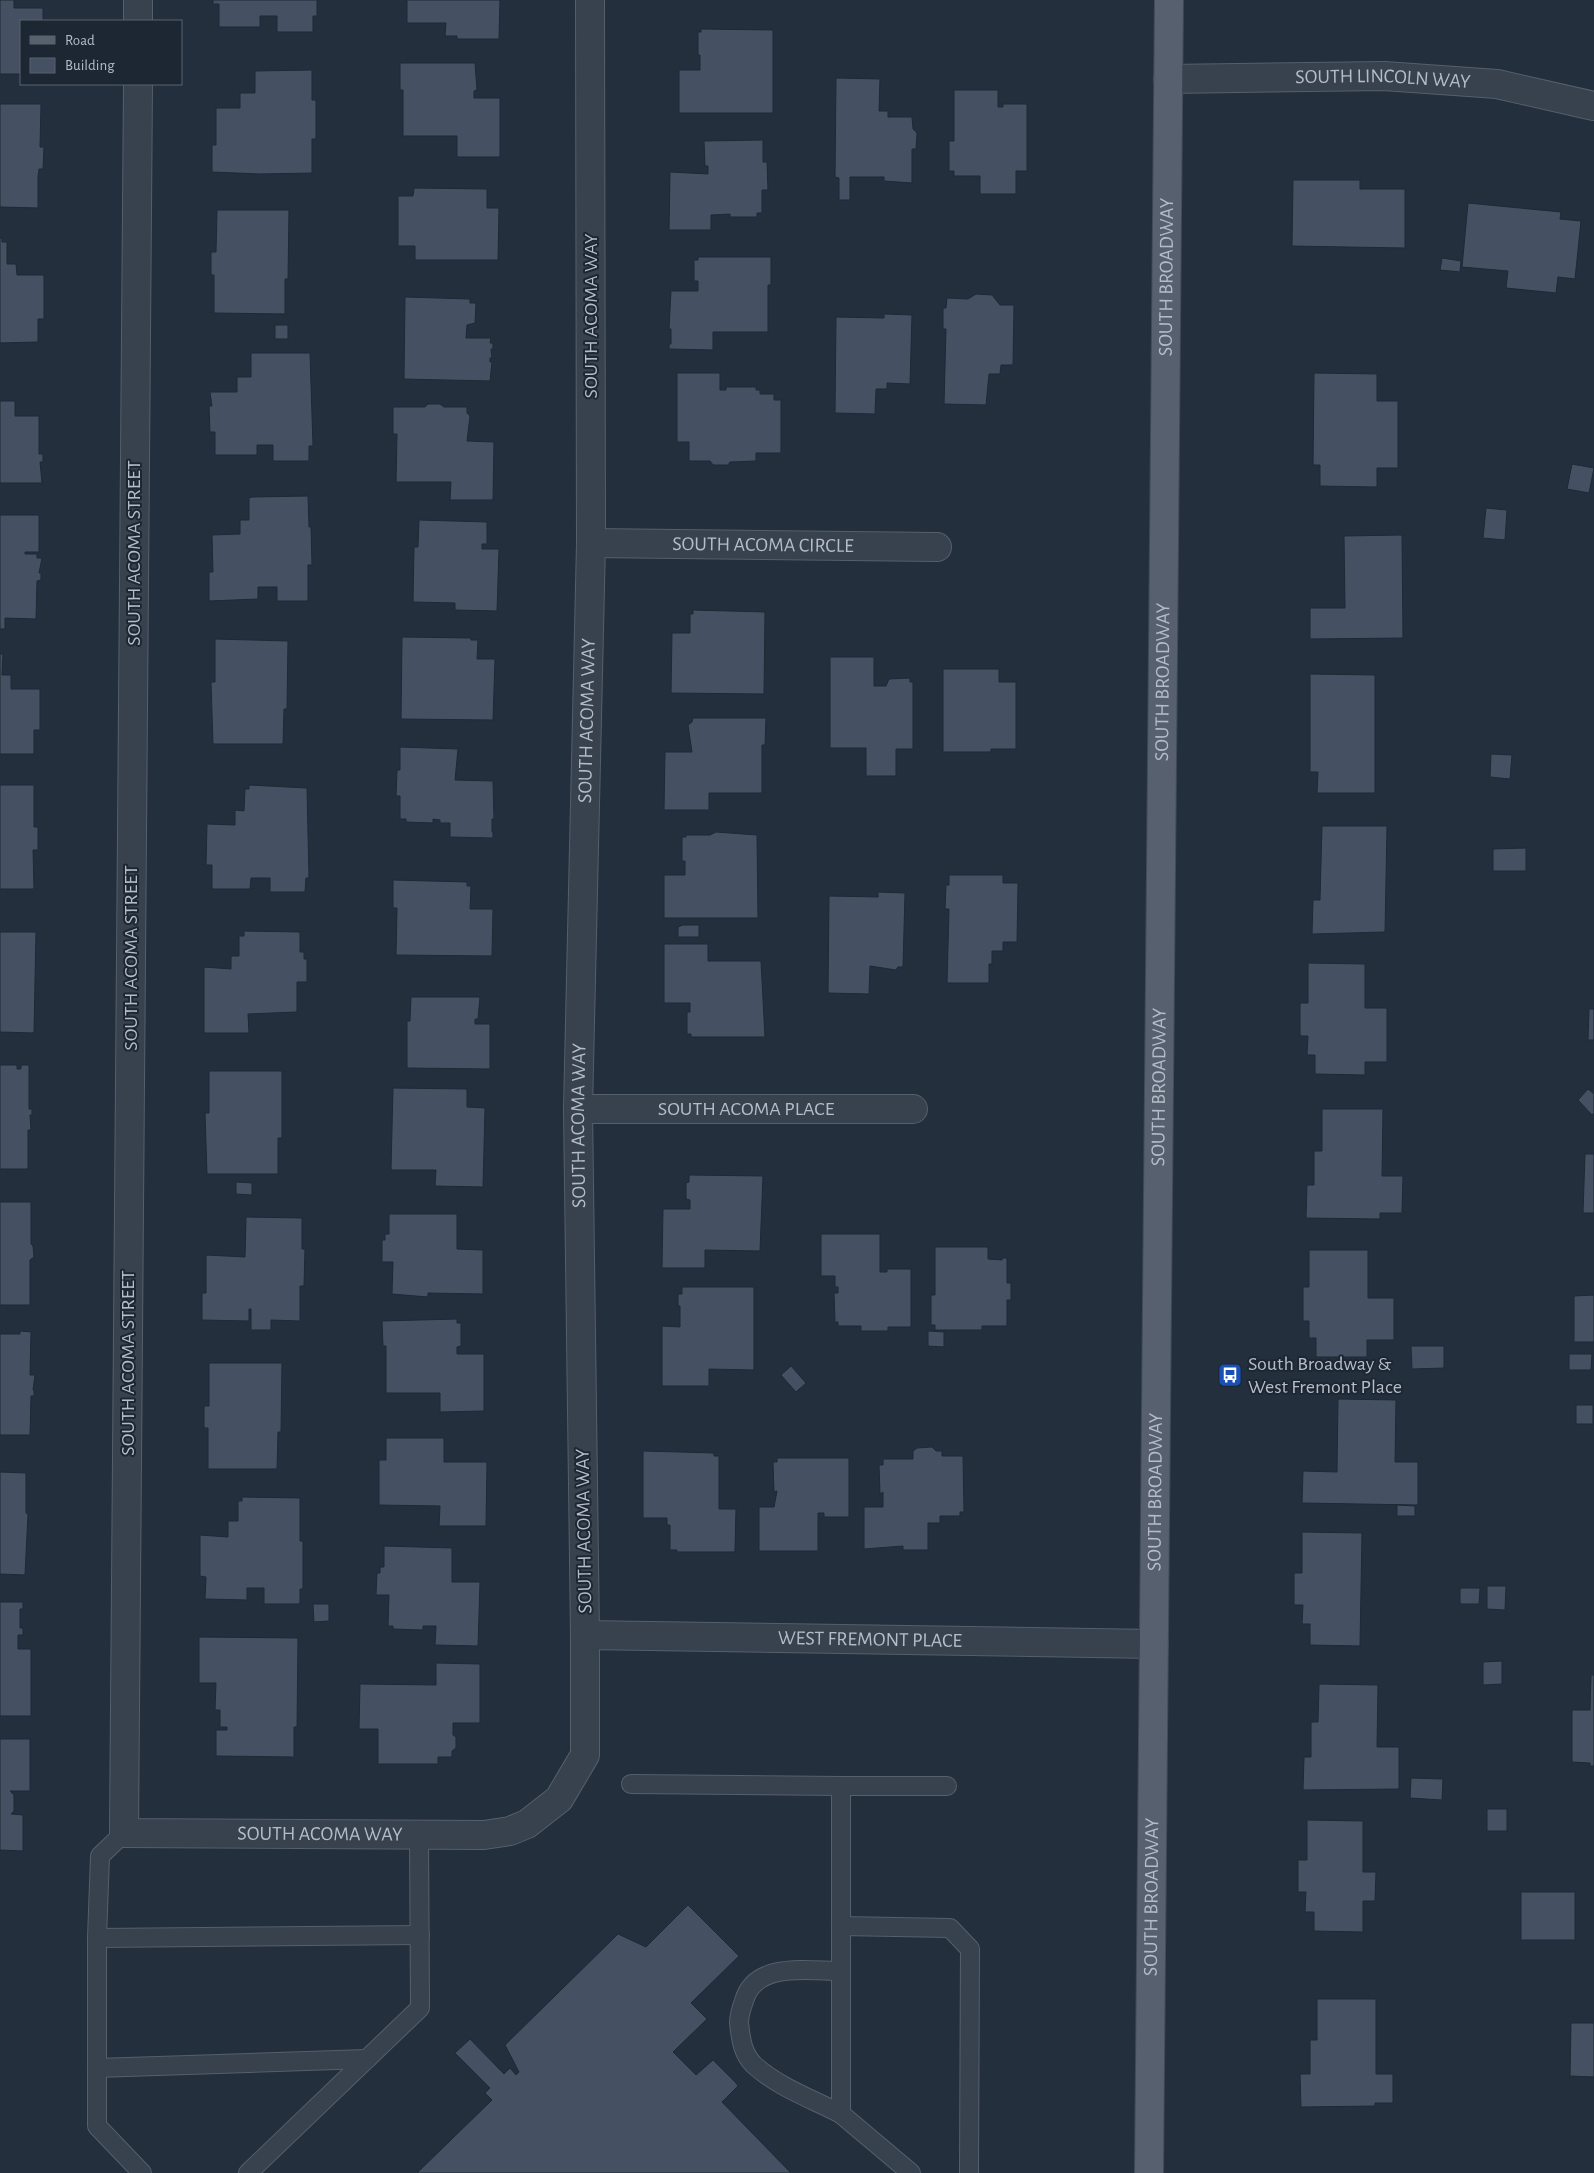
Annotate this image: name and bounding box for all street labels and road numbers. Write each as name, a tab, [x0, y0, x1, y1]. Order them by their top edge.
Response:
street label: SOUTH LINCOLN WAY	[1295, 66, 1472, 92]
street label: SOUTH BROADWAY	[1156, 197, 1177, 356]
street label: SOUTH ACOMA WAY	[581, 233, 601, 399]
street label: SOUTH ACOMA STREET	[124, 460, 144, 646]
street label: SOUTH ACOMA CIRCLE	[672, 534, 854, 556]
street label: SOUTH BROADWAY	[1152, 602, 1173, 761]
street label: SOUTH ACOMA WAY	[575, 637, 599, 803]
street label: SOUTH ACOMA STREET	[121, 865, 141, 1051]
street label: SOUTH BROADWAY	[1148, 1007, 1170, 1166]
street label: SOUTH ACOMA WAY	[568, 1042, 590, 1208]
street label: SOUTH ACOMA PLACE	[658, 1099, 835, 1119]
street label: SOUTH ACOMA STREET	[118, 1270, 138, 1456]
street label: SOUTH BROADWAY	[1145, 1412, 1166, 1571]
street label: SOUTH ACOMA WAY	[573, 1448, 595, 1614]
street label: WEST FREMONT PLACE	[778, 1628, 963, 1651]
street label: SOUTH BROADWAY	[1141, 1817, 1162, 1976]
street label: SOUTH ACOMA WAY	[237, 1824, 403, 1845]

